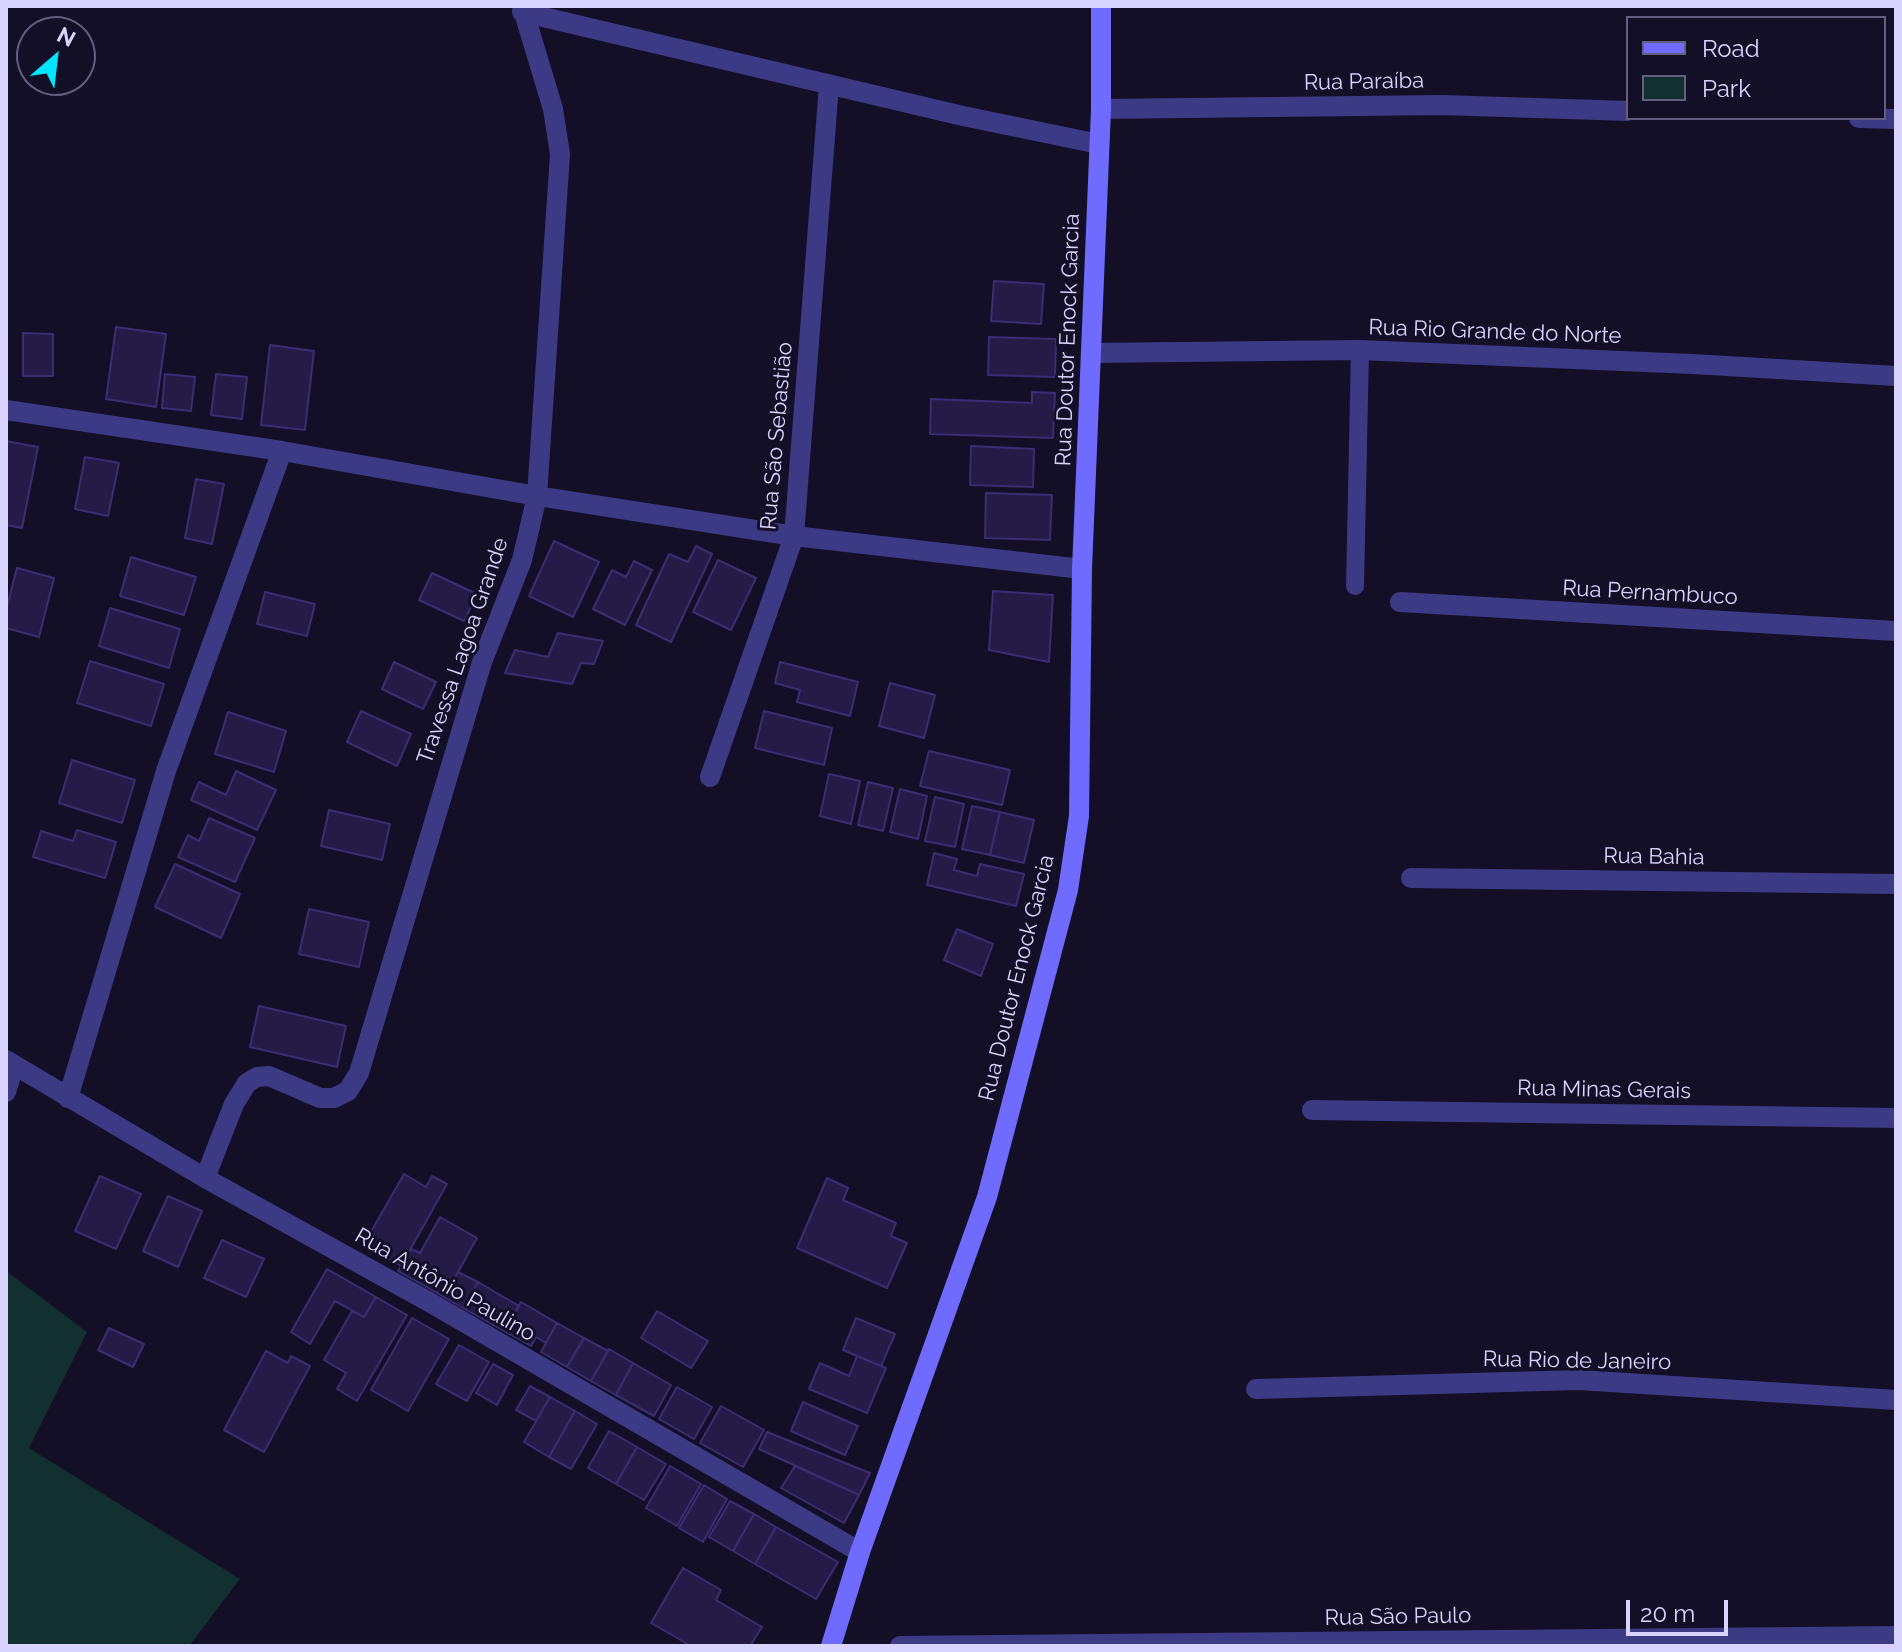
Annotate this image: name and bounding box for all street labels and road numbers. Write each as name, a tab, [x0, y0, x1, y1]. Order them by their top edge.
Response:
street label: Rua Paraíba	[1304, 68, 1424, 96]
street label: Rua Doutor Enock Garcia	[1050, 213, 1086, 467]
street label: Rua Rio Grande do Norte	[1368, 314, 1622, 350]
street label: Rua São Sebastião	[756, 341, 798, 531]
street label: Travessa Lagoa Grande	[412, 534, 514, 768]
street label: Rua Pernambuco	[1562, 575, 1738, 611]
street label: Rua Bahia	[1603, 843, 1705, 871]
street label: Rua Doutor Enock Garcia	[974, 852, 1060, 1104]
street label: Rua Minas Gerais	[1517, 1075, 1691, 1105]
street label: Rua Antônio Paulino	[350, 1222, 540, 1348]
street label: Rua Rio de Janeiro	[1483, 1346, 1671, 1376]
street label: Rua São Paulo	[1324, 1603, 1472, 1631]

